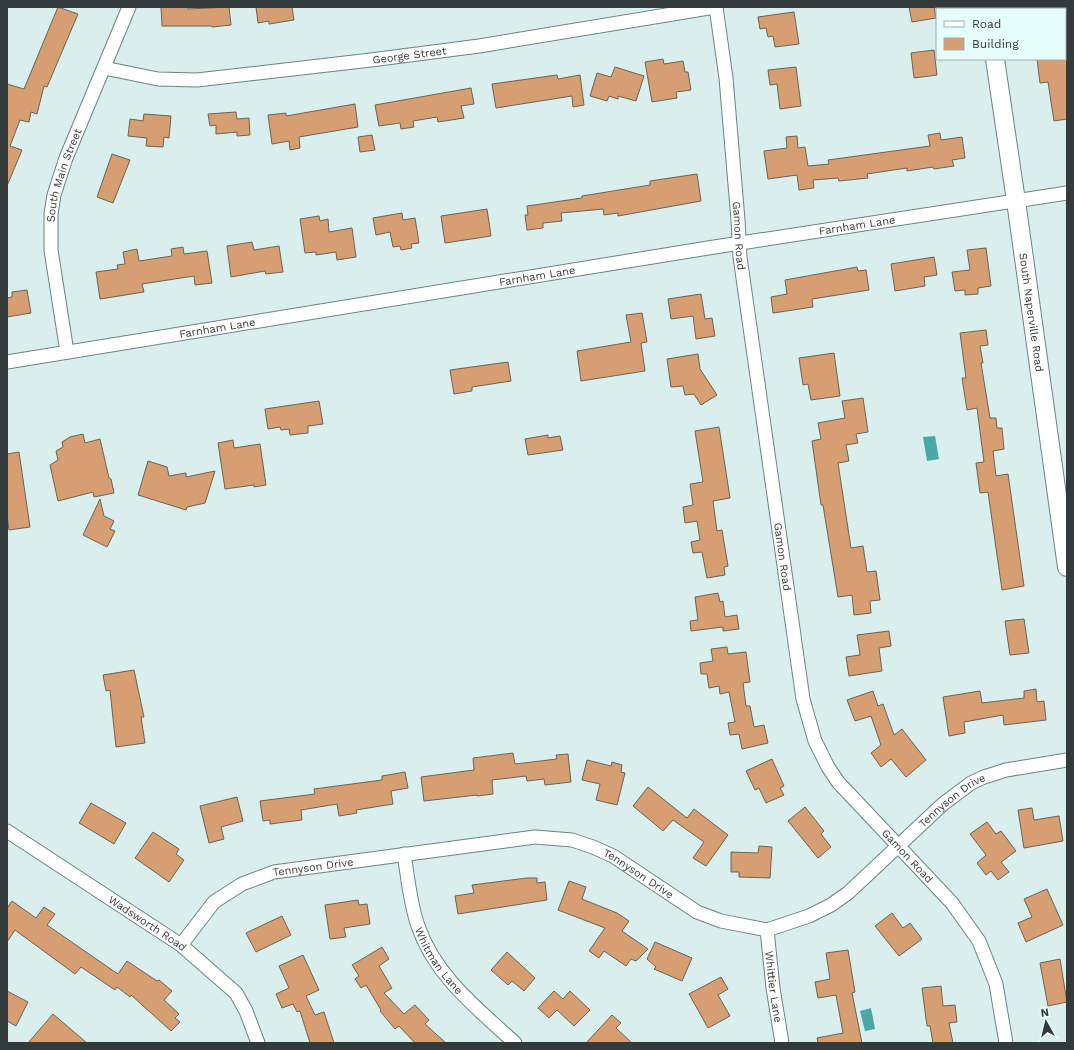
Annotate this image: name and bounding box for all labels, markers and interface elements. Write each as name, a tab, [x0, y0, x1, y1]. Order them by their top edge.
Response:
legend	[936, 8, 1066, 60]
text: Road	[972, 17, 1001, 31]
text: Building	[972, 37, 1019, 51]
street label: George Street	[372, 44, 448, 67]
street label: South Main Street	[45, 126, 85, 222]
street label: Gamon Road	[729, 201, 748, 271]
street label: Farnham Lane	[818, 213, 896, 238]
street label: South Naperville Road	[1016, 252, 1046, 373]
street label: Farnham Lane	[498, 264, 576, 289]
street label: Farnham Lane	[178, 316, 256, 341]
street label: Gamon Road	[771, 522, 794, 592]
street label: Tennyson Drive	[916, 771, 988, 830]
street label: Gamon Road	[879, 827, 936, 886]
street label: Tennyson Drive	[601, 847, 676, 901]
street label: Tennyson Drive	[272, 855, 354, 879]
street label: Wadsworth Road	[106, 893, 189, 954]
street label: Whitman Lane	[412, 925, 465, 997]
street label: Whittier Lane	[762, 950, 785, 1023]
north arrow	[1026, 1002, 1066, 1042]
text: N	[1040, 1006, 1050, 1020]

